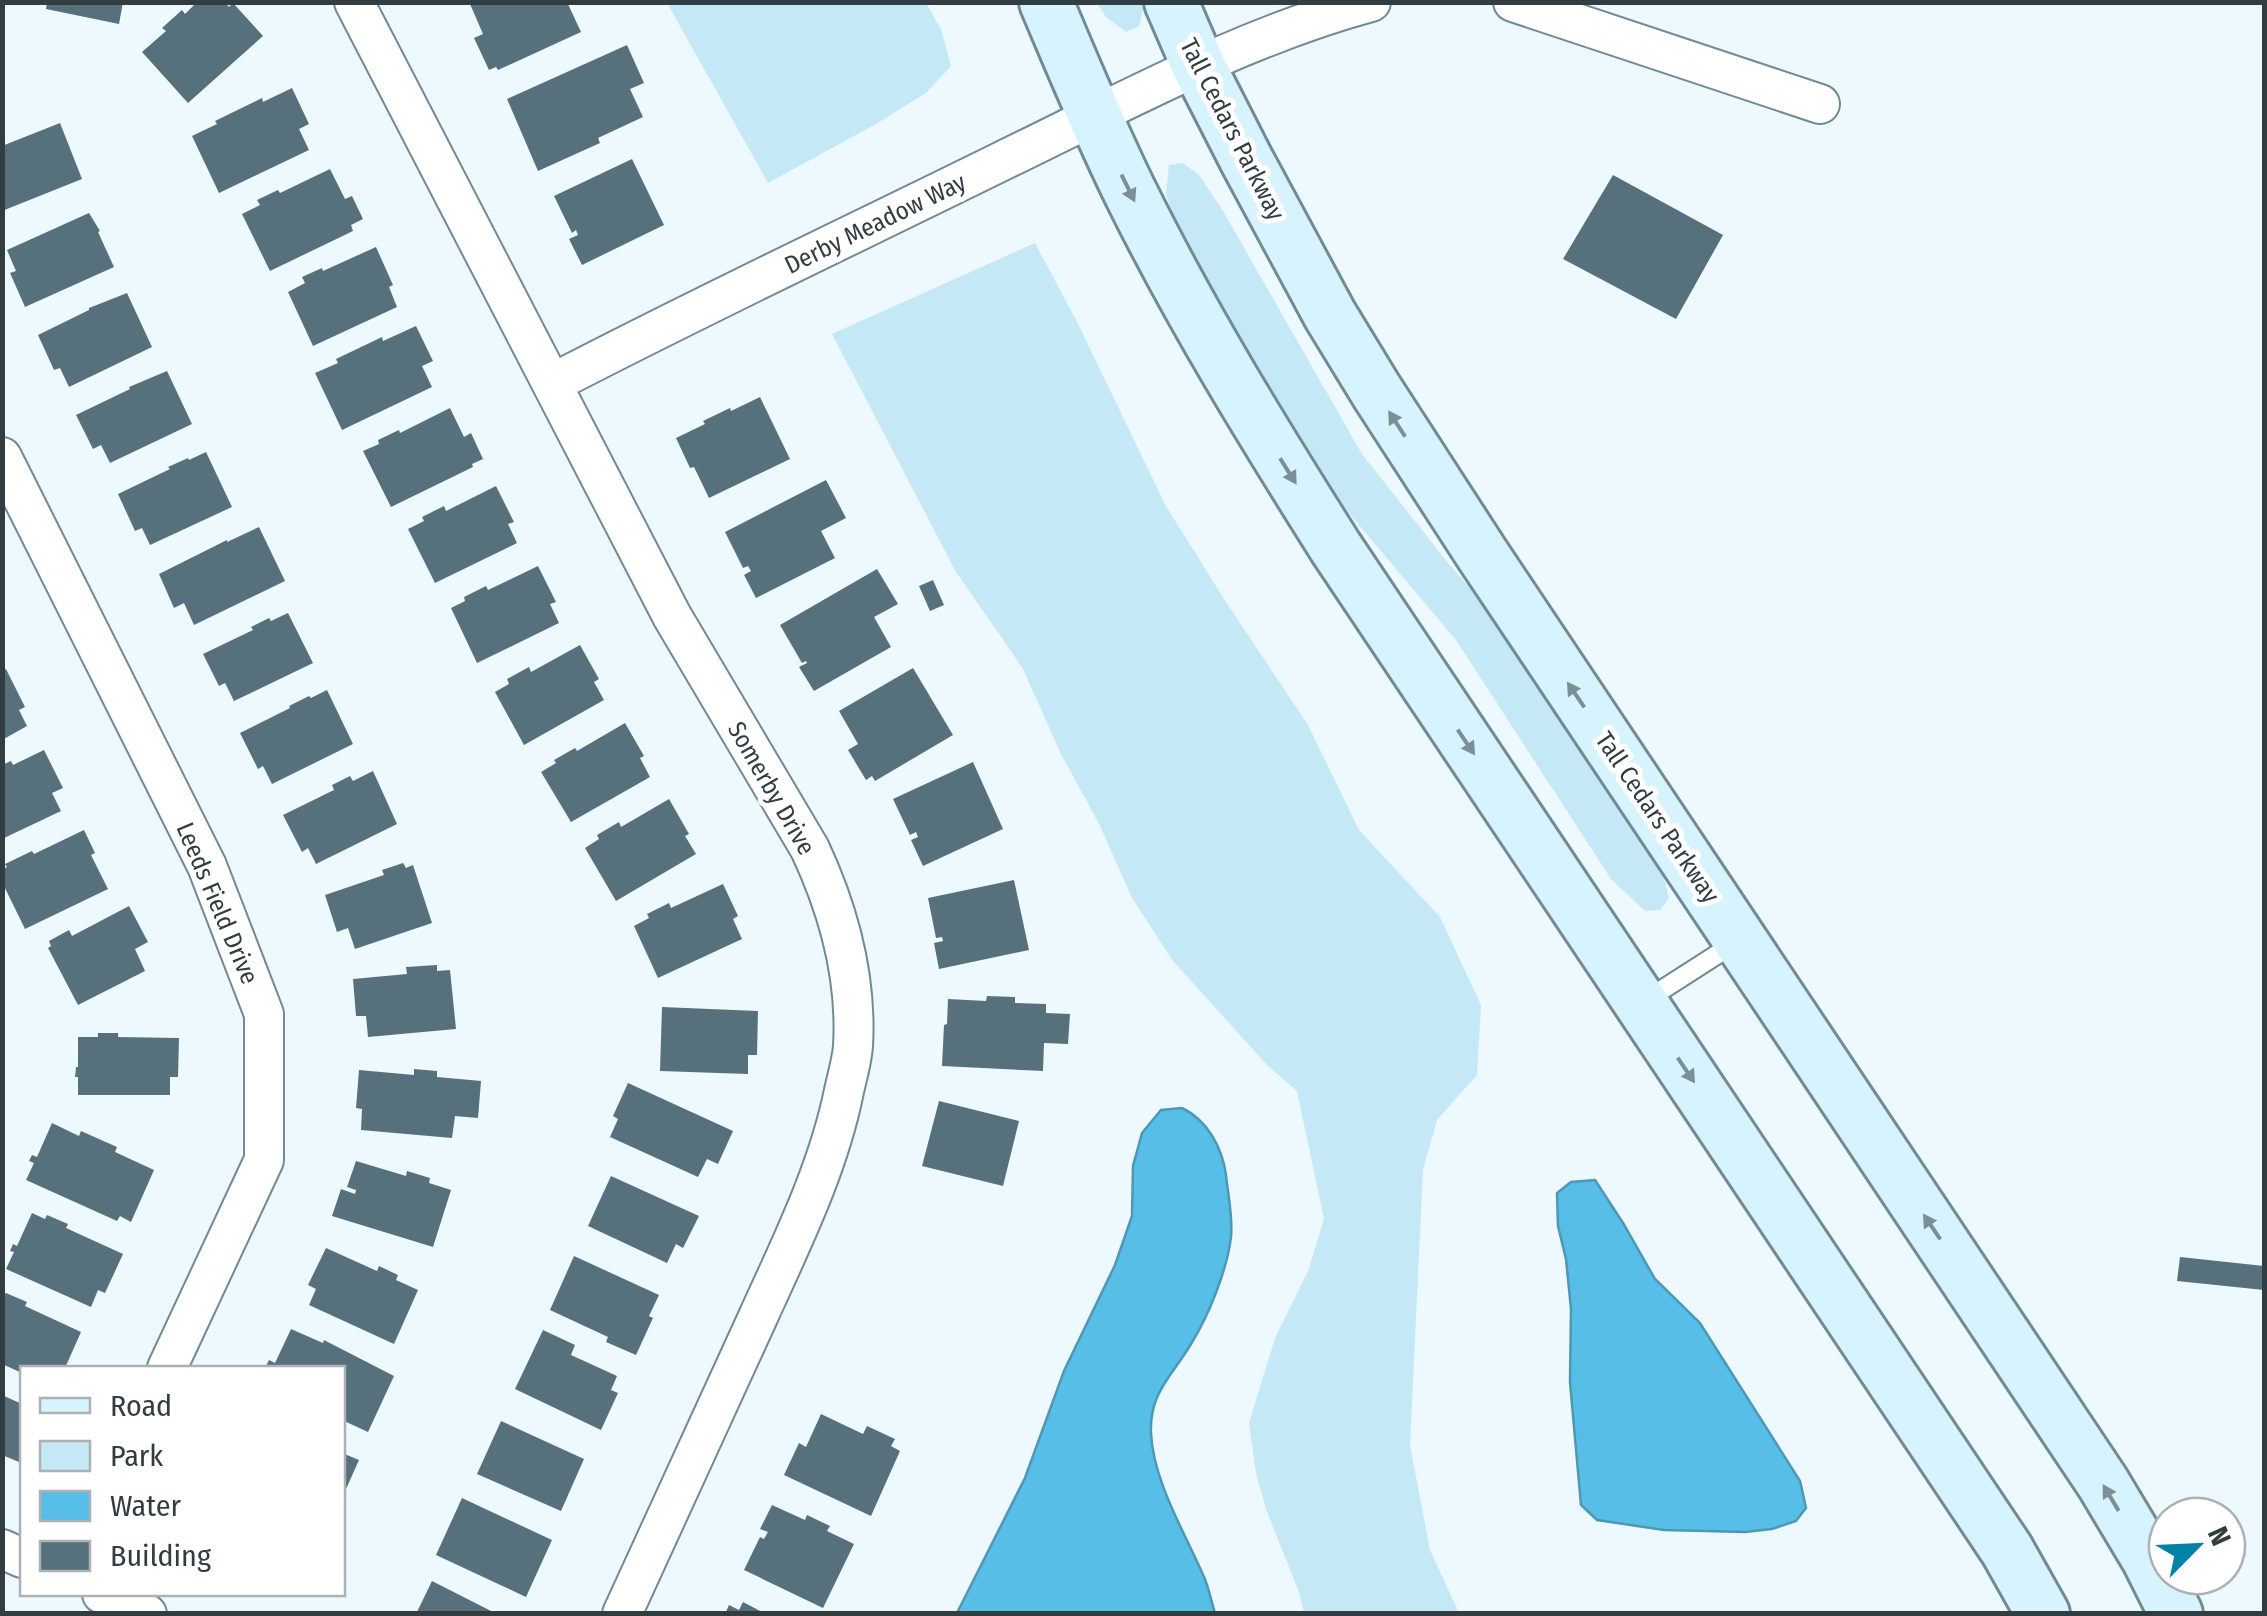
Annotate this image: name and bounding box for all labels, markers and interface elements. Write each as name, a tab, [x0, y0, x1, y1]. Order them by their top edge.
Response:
street label: Tall Cedars Parkway	[1173, 34, 1291, 225]
street label: Derby Meadow Way	[780, 167, 971, 281]
one-way arrow	[1119, 173, 1136, 202]
one-way arrow	[1389, 410, 1407, 438]
one-way arrow	[1278, 457, 1296, 484]
one-way arrow	[1567, 682, 1586, 709]
street label: Somerby Drive	[721, 716, 821, 861]
street label: Tall Cedars Parkway	[1589, 726, 1726, 909]
one-way arrow	[1457, 728, 1475, 755]
street label: Leeds Field Drive	[170, 818, 265, 989]
one-way arrow	[1677, 1056, 1695, 1084]
one-way arrow	[1923, 1214, 1941, 1241]
legend	[20, 1366, 345, 1596]
text: Road	[110, 1388, 172, 1424]
text: Park	[110, 1438, 163, 1474]
one-way arrow	[2103, 1484, 2121, 1512]
text: Water	[110, 1488, 181, 1524]
north arrow	[2147, 1496, 2247, 1596]
text: N	[2201, 1522, 2238, 1550]
text: Building	[110, 1538, 212, 1574]

